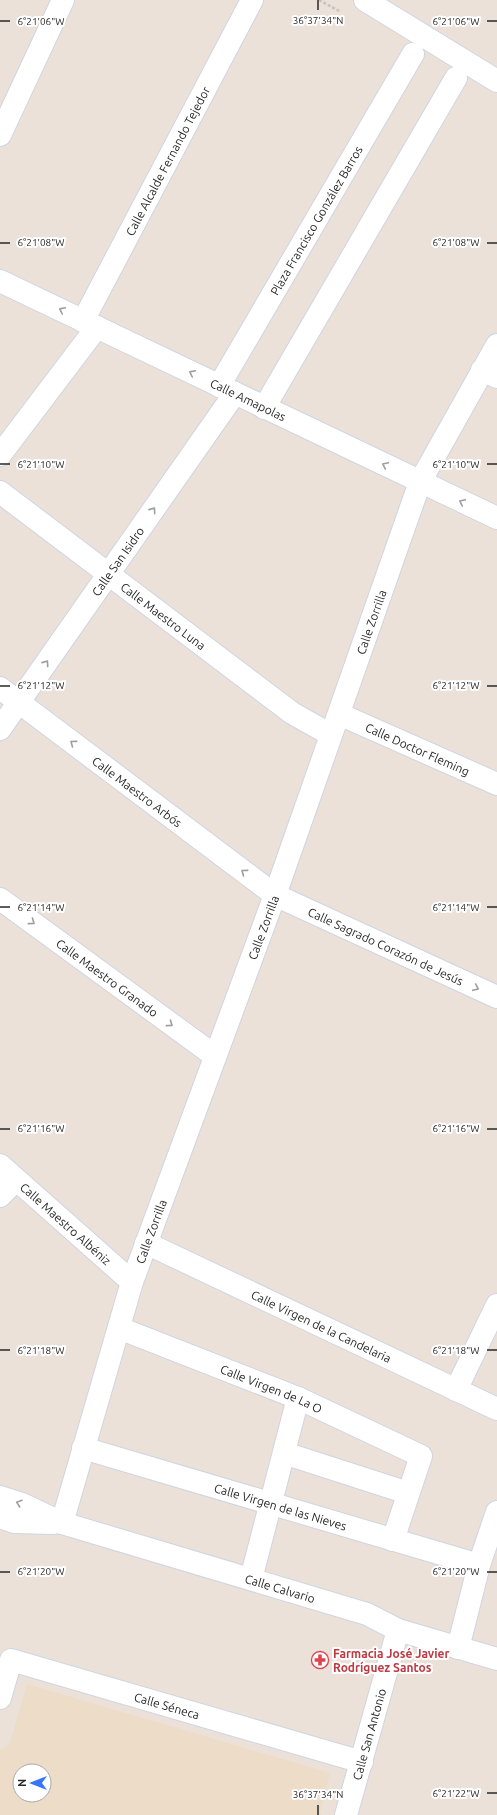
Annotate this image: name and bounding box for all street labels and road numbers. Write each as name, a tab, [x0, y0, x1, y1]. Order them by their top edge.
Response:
street label: Calle Alcalde Fernando Tejedor	[123, 84, 212, 238]
street label: Plaza Francisco González Barros	[267, 143, 364, 297]
street label: Calle Amapolas	[208, 376, 288, 423]
street label: Calle San Isidro	[89, 524, 146, 598]
street label: Calle Maestro Luna	[119, 580, 208, 652]
street label: Calle Zorrilla	[354, 588, 388, 656]
street label: Calle Doctor Fleming	[364, 720, 472, 778]
street label: Calle Maestro Arbós	[90, 754, 185, 829]
street label: Calle Zorrilla	[245, 893, 281, 961]
street label: Calle Sagrado Corazón de Jesús	[306, 905, 466, 987]
street label: Calle Maestro Granado	[54, 936, 161, 1019]
street label: Calle Maestro Albéniz	[18, 1180, 114, 1267]
street label: Calle Zorrilla	[133, 1197, 169, 1265]
street label: Calle Virgen de la Candelaria	[249, 1287, 394, 1365]
street label: Calle Virgen de La O	[219, 1362, 324, 1415]
street label: Calle Virgen de las Nieves	[213, 1481, 348, 1532]
street label: Calle Calvario	[244, 1571, 317, 1605]
street label: Calle San Antonio	[350, 1687, 388, 1781]
street label: Calle Séneca	[133, 1690, 201, 1721]

